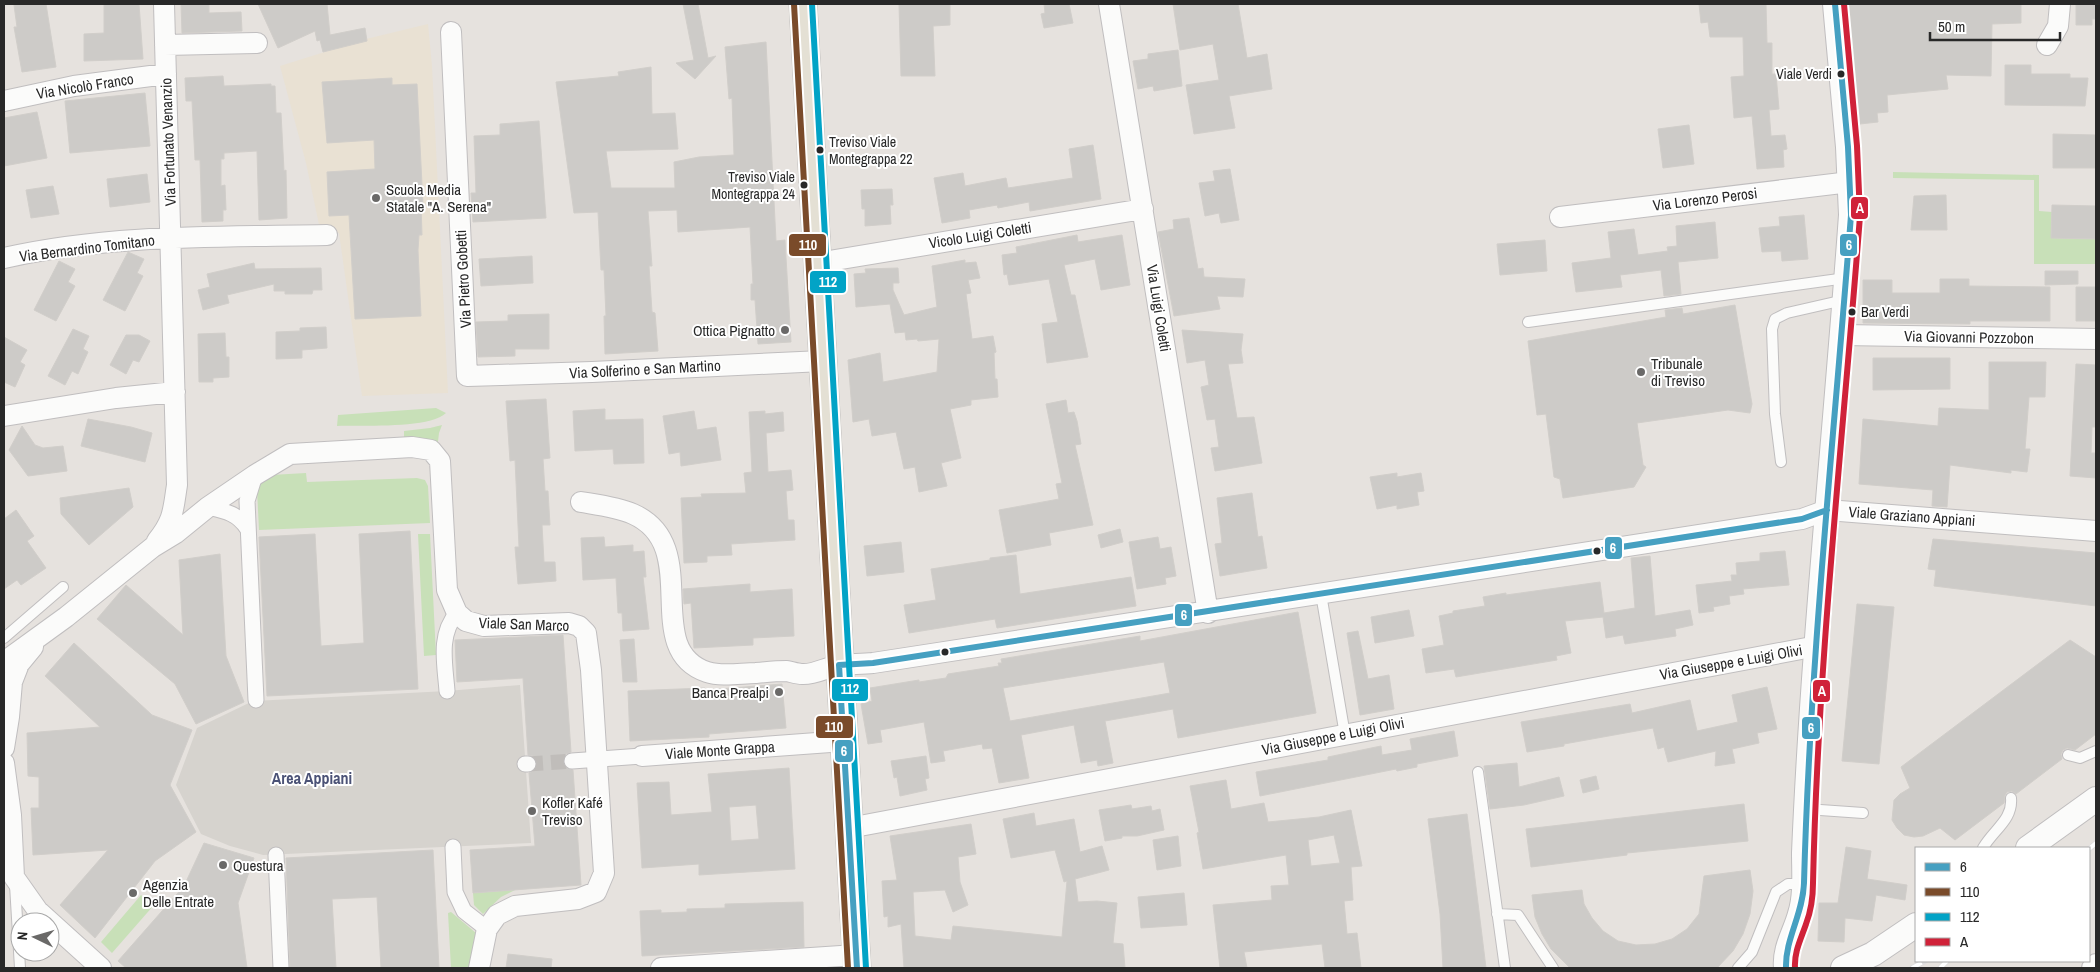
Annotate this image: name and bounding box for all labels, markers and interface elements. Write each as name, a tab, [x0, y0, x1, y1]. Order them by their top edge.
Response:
scale bar	[1930, 10, 2060, 42]
text: 50 m	[1938, 16, 1965, 37]
place label: Viale Verdi	[1776, 65, 1832, 83]
street label: Via Nicolò Franco	[35, 68, 135, 104]
marker: Viale Verdi	[1836, 69, 1846, 79]
street label: Via Fortunato Venanzio	[155, 77, 181, 207]
place label: Treviso Viale Montegrappa 22	[829, 133, 913, 168]
marker: Treviso Viale Montegrappa 22	[815, 145, 825, 155]
place label: Treviso Viale Montegrappa 24	[711, 168, 796, 203]
place label: Scuola Media Statale "A. Serena"	[386, 179, 491, 217]
marker: Treviso Viale Montegrappa 24	[799, 180, 809, 190]
street label: Via Lorenzo Perosi	[1652, 182, 1758, 216]
marker: Scuola Media Statale "A. Serena"	[370, 192, 382, 204]
line badge: A	[1850, 196, 1869, 220]
text: A	[1856, 199, 1865, 217]
street label: Vicolo Luigi Coletti	[927, 217, 1033, 253]
street label: Via Bernardino Tomitano	[18, 229, 156, 267]
street label: Via Pietro Gobetti	[450, 229, 476, 329]
line badge: 110	[788, 233, 827, 257]
line badge: 6	[1839, 233, 1858, 257]
text: 110	[799, 236, 817, 254]
text: 6	[1846, 236, 1852, 254]
street label: Via Luigi Coletti	[1142, 263, 1176, 353]
line badge: 112	[809, 270, 847, 294]
text: 112	[819, 273, 837, 291]
place label: Bar Verdi	[1861, 303, 1909, 321]
marker: Bar Verdi	[1847, 307, 1857, 317]
place label: Ottica Pignatto	[693, 320, 775, 341]
marker: Ottica Pignatto	[779, 324, 791, 336]
street label: Via Giovanni Pozzobon	[1904, 325, 2034, 349]
place label: Tribunale di Treviso	[1651, 353, 1705, 391]
street label: Via Solferino e San Martino	[569, 355, 721, 383]
marker: Tribunale di Treviso	[1635, 366, 1647, 378]
street label: Viale Graziano Appiani	[1848, 501, 1976, 531]
line badge: 6	[1604, 536, 1623, 560]
text: 6	[1610, 539, 1616, 557]
unlabelled marker	[1592, 546, 1602, 556]
line badge: 6	[1174, 603, 1193, 627]
text: 6	[1181, 606, 1187, 624]
street label: Viale San Marco	[478, 612, 570, 636]
street label: Via Giuseppe e Luigi Olivi	[1658, 639, 1804, 685]
unlabelled marker	[940, 647, 950, 657]
line badge: 112	[831, 678, 869, 702]
line badge: A	[1812, 679, 1831, 703]
text: 112	[841, 680, 859, 698]
place label: Banca Prealpi	[692, 682, 769, 703]
text: A	[1818, 682, 1827, 700]
marker: Banca Prealpi	[773, 686, 785, 698]
street label: Via Giuseppe e Luigi Olivi	[1260, 712, 1406, 760]
line badge: 110	[815, 715, 854, 739]
line badge: 6	[1801, 716, 1821, 740]
text: 110	[825, 718, 843, 736]
text: 6	[1808, 719, 1814, 737]
street label: Viale Monte Grappa	[664, 736, 776, 764]
line badge: 6	[834, 739, 854, 763]
text: 6	[841, 742, 847, 760]
district label: Area Appiani	[272, 767, 352, 789]
place label: Kofler Kafé Treviso	[542, 792, 603, 830]
marker: Kofler Kafé Treviso	[526, 805, 538, 817]
legend	[1915, 847, 2090, 962]
place label: Questura	[233, 855, 284, 876]
text: 6	[1960, 856, 1967, 877]
marker: Questura	[217, 859, 229, 871]
place label: Agenzia Delle Entrate	[142, 874, 214, 912]
text: 110	[1960, 881, 1980, 902]
marker: Agenzia Delle Entrate	[127, 887, 139, 899]
text: 112	[1960, 906, 1980, 927]
north arrow	[10, 912, 60, 962]
text: N	[13, 931, 31, 941]
text: A	[1959, 931, 1969, 952]

